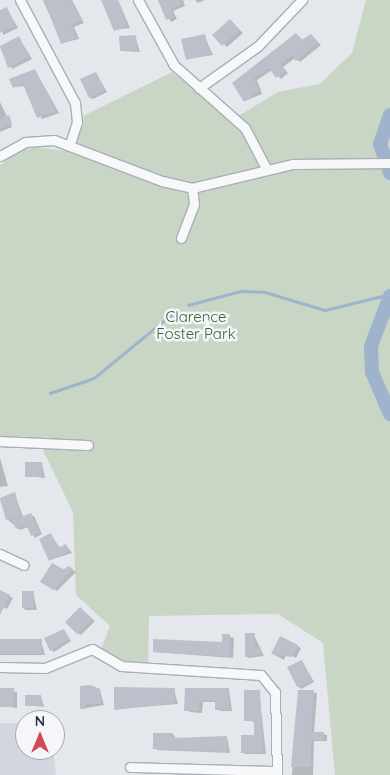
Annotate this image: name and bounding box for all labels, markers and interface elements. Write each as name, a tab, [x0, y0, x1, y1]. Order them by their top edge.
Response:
park label: Clarence Foster Park	[156, 307, 236, 342]
north arrow	[15, 710, 65, 760]
text: N	[35, 712, 45, 730]

